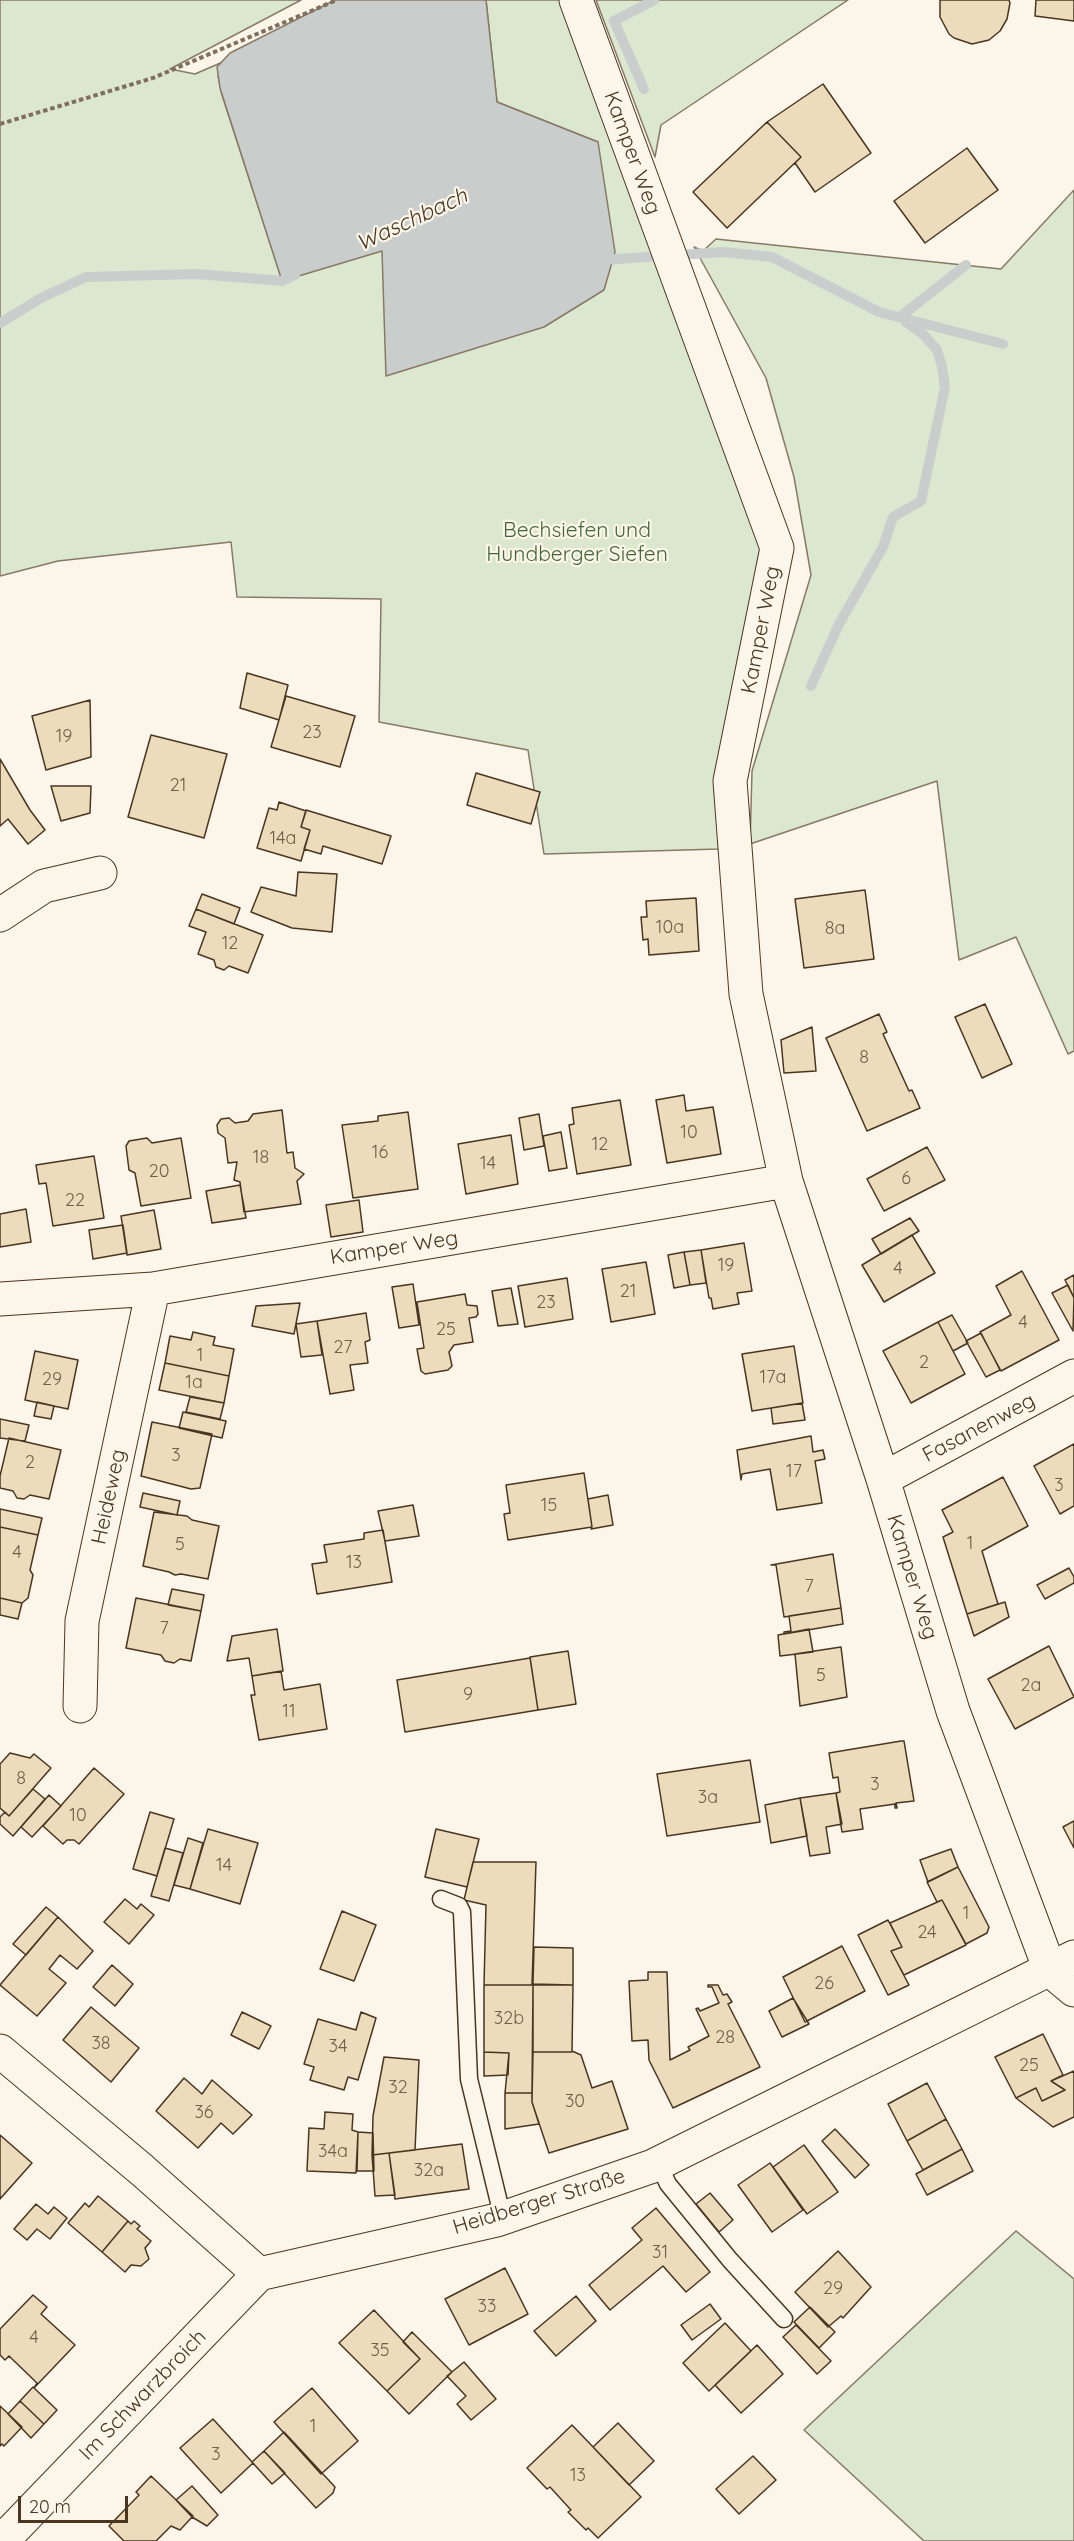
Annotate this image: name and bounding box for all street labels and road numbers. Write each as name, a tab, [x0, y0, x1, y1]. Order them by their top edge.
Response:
street label: Kamper Weg	[598, 88, 666, 218]
street label: Kamper Weg	[736, 564, 786, 696]
street label: Kamper Weg	[328, 1225, 460, 1271]
street label: Fasanenweg	[918, 1388, 1040, 1468]
street label: Heideweg	[87, 1447, 131, 1547]
street label: Kamper Weg	[881, 1511, 943, 1643]
street label: Heidberger Straße	[450, 2164, 628, 2240]
street label: Im Schwarzbroich	[74, 2324, 212, 2466]

